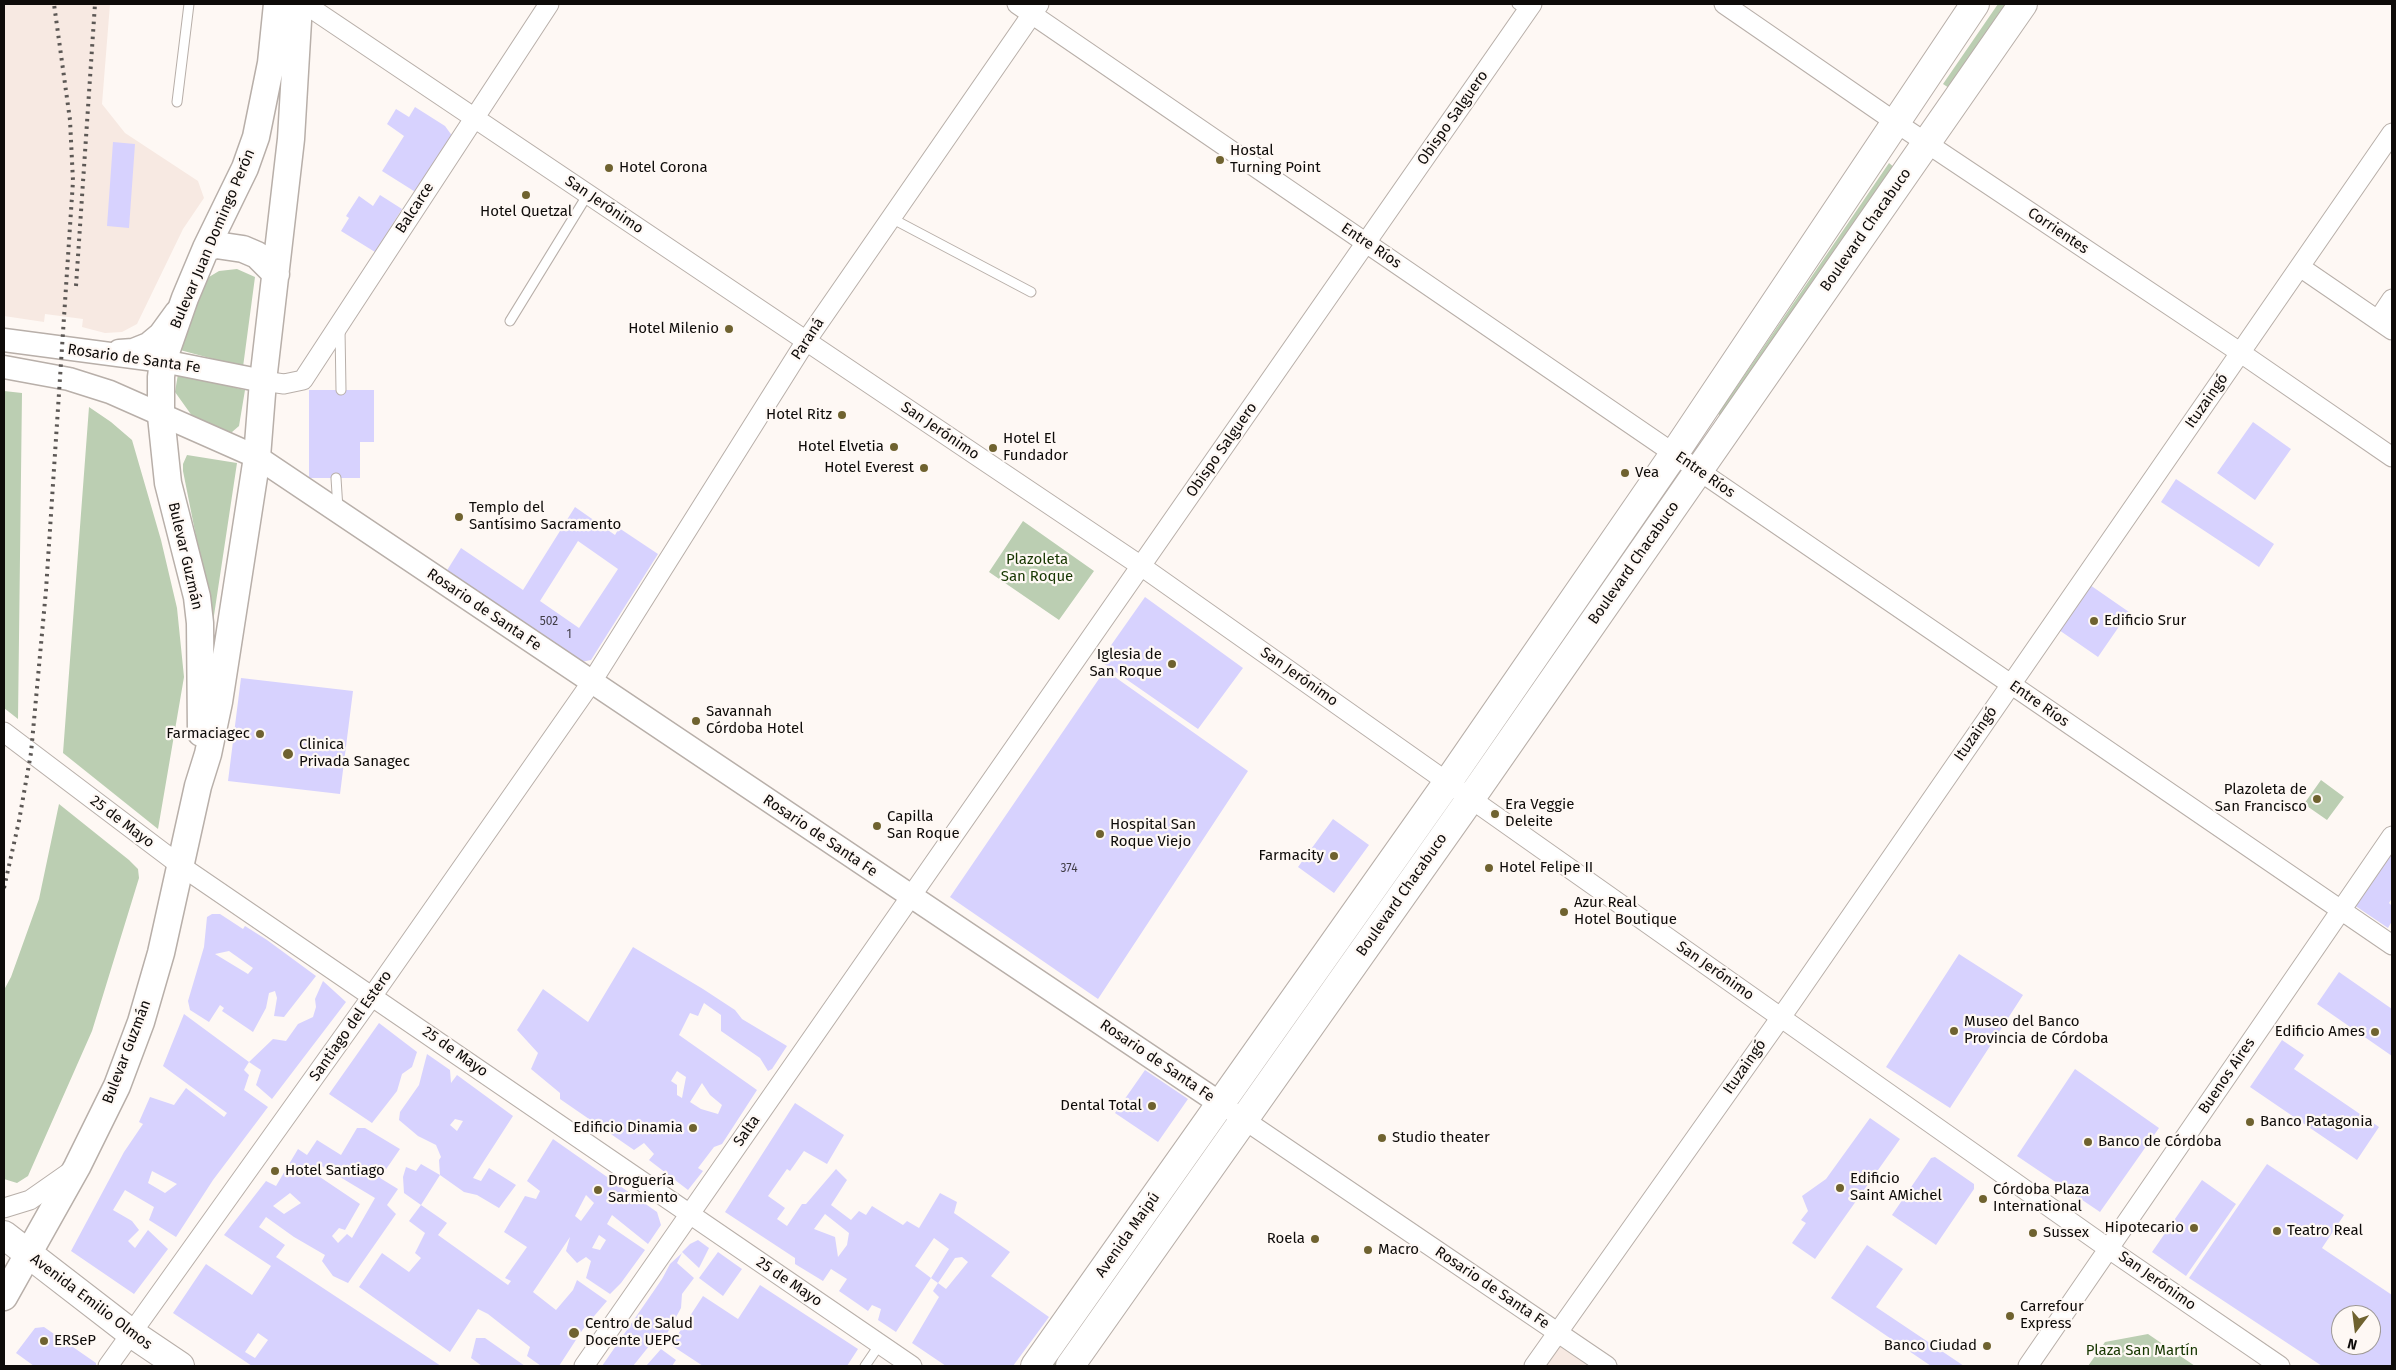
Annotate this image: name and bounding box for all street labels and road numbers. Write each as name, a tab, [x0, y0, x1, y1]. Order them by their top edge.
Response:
street label: Obispo Salguero	[1414, 67, 1492, 169]
street label: Bulevar Juan Domingo Perón	[167, 146, 259, 332]
street label: Boulevard Chacabuco	[1817, 165, 1915, 295]
street label: San Jerónimo	[561, 172, 647, 238]
street label: Balcarce	[392, 179, 438, 237]
street label: Corrientes	[2024, 204, 2092, 258]
street label: Entre Ríos	[1338, 219, 1404, 273]
street label: Paraná	[788, 315, 828, 363]
street label: Rosario de Santa Fe	[66, 341, 202, 377]
street label: Ituzaingó	[2182, 370, 2232, 432]
street label: San Jerónimo	[897, 398, 983, 464]
street label: Obispo Salguero	[1183, 399, 1261, 501]
street label: Entre Ríos	[1672, 448, 1738, 502]
street label: Boulevard Chacabuco	[1585, 498, 1683, 628]
street label: Bulevar Guzmán	[164, 500, 206, 612]
street label: Rosario de Santa Fe	[423, 565, 545, 655]
street label: San Jerónimo	[1257, 644, 1341, 710]
street label: Entre Ríos	[2006, 677, 2072, 731]
street label: Ituzaingó	[1951, 703, 2001, 765]
street label: Rosario de Santa Fe	[759, 791, 881, 881]
street label: 25 de Mayo	[86, 792, 158, 852]
street label: Boulevard Chacabuco	[1353, 830, 1451, 960]
street label: San Jerónimo	[1673, 938, 1757, 1004]
street label: Santiago del Estero	[306, 967, 396, 1085]
street label: Bulevar Guzmán	[99, 997, 155, 1107]
street label: Rosario de Santa Fe	[1096, 1016, 1218, 1106]
street label: 25 de Mayo	[419, 1023, 491, 1081]
street label: Buenos Aires	[2195, 1035, 2259, 1117]
street label: Ituzaingó	[1720, 1036, 1770, 1098]
street label: Salta	[730, 1112, 764, 1150]
street label: Avenida Maipú	[1092, 1189, 1164, 1281]
street label: Rosario de Santa Fe	[1431, 1243, 1553, 1333]
street label: San Jerónimo	[2115, 1248, 2199, 1314]
street label: Avenida Emilio Olmos	[27, 1250, 155, 1354]
street label: 25 de Mayo	[753, 1253, 825, 1311]

